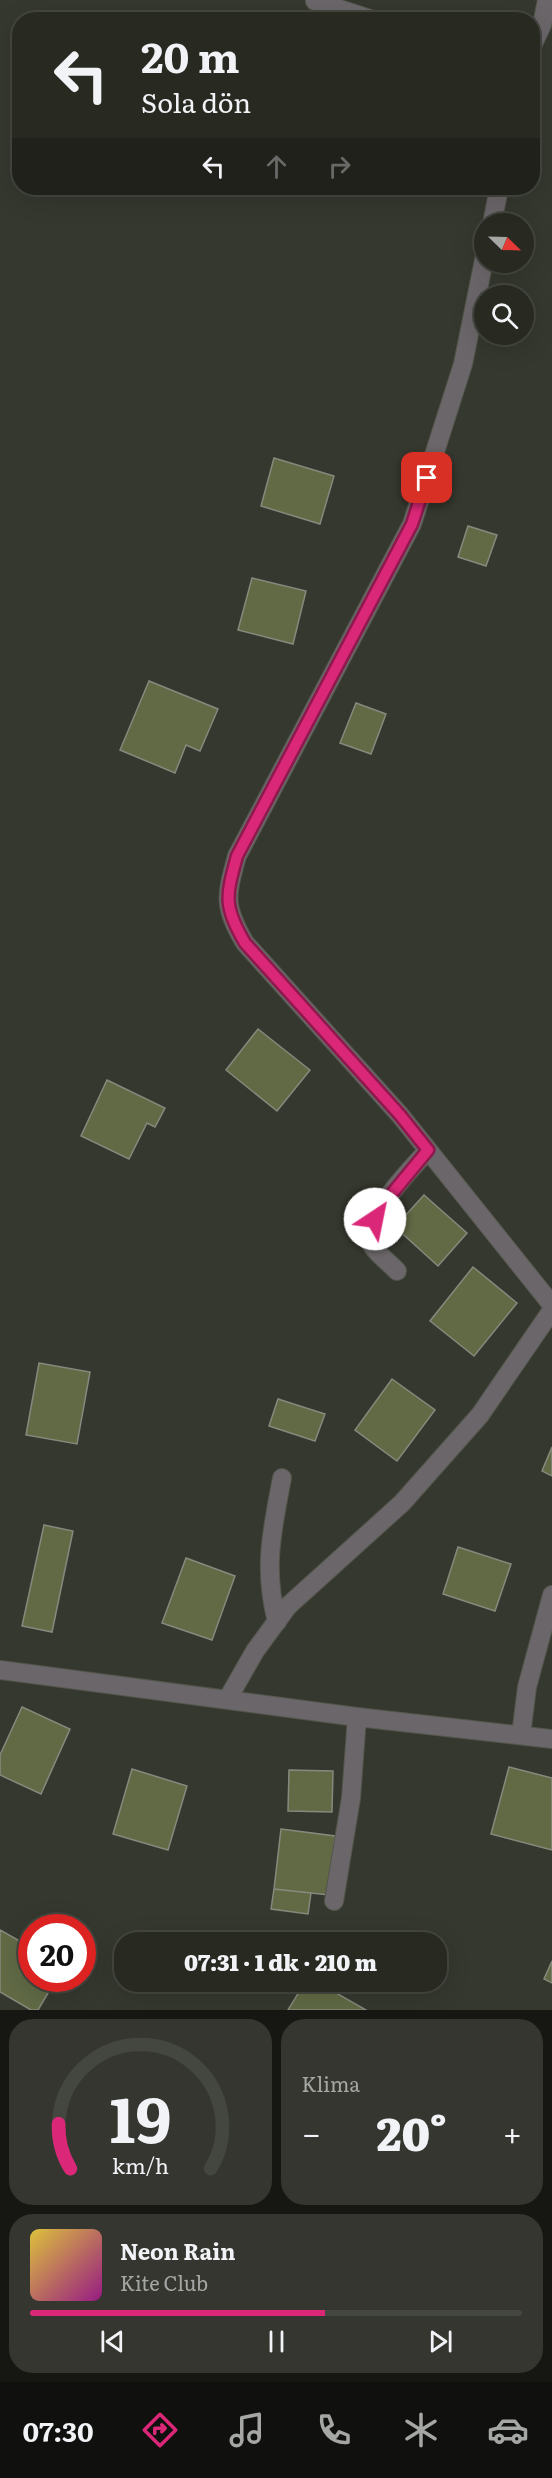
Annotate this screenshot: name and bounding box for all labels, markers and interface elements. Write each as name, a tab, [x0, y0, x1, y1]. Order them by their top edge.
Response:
text: 20 m	[141, 24, 240, 86]
icon: left	[42, 36, 120, 114]
text: Sola dön	[141, 81, 251, 121]
icon: left	[197, 150, 230, 183]
icon: ahead	[260, 150, 293, 183]
icon: right	[323, 150, 356, 183]
north arrow	[474, 213, 534, 273]
map controls	[474, 213, 534, 345]
button: search	[474, 285, 534, 345]
pin	[401, 452, 452, 503]
icon: arrive	[410, 461, 443, 494]
position arrow	[343, 1187, 407, 1251]
speed limit sign: 20	[18, 1914, 96, 1992]
text: 07:31 · 1 dk · 210 m	[184, 1945, 377, 1978]
text: Klima	[302, 2068, 360, 2098]
text: 19	[109, 2070, 171, 2162]
text: 20°	[376, 2098, 447, 2165]
text: −	[302, 2107, 321, 2156]
text: +	[503, 2107, 522, 2156]
text: km/h	[112, 2149, 169, 2181]
text: Neon Rain	[120, 2234, 236, 2267]
text: Kite Club	[120, 2267, 208, 2297]
icon: previous	[96, 2325, 129, 2358]
icon: pause	[260, 2325, 293, 2358]
icon: next	[424, 2325, 457, 2358]
icon: directions	[139, 2409, 181, 2451]
icon: music	[226, 2409, 268, 2451]
icon: phone	[313, 2409, 355, 2451]
icon: climate	[400, 2409, 442, 2451]
icon: car	[487, 2409, 529, 2451]
text: 07:30	[23, 2410, 94, 2450]

